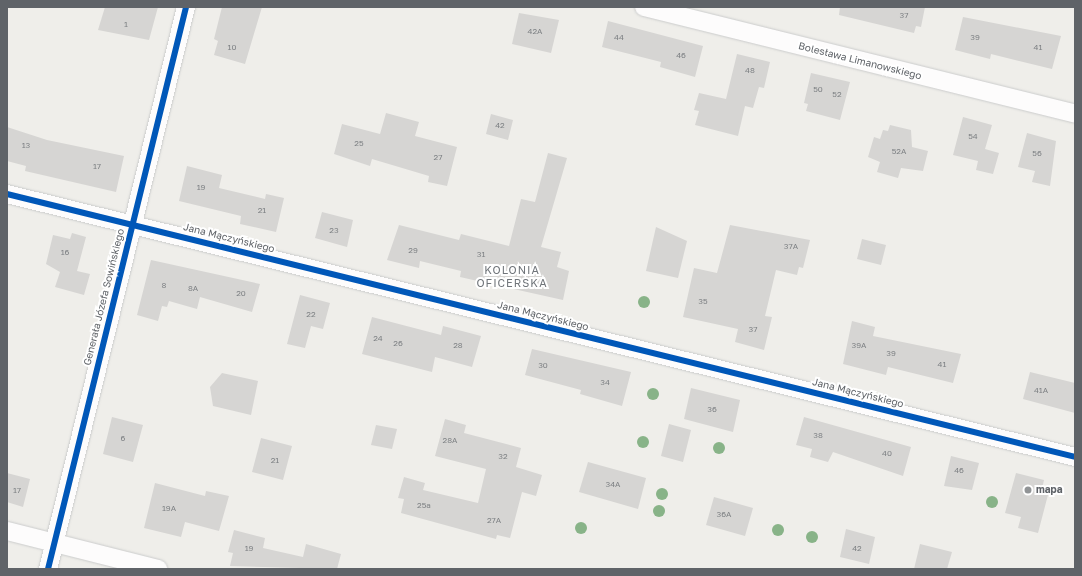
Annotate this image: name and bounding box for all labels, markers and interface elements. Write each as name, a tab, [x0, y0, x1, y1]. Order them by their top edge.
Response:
house number: 37	[900, 11, 908, 21]
house number: 1	[124, 20, 128, 30]
house number: 42A	[528, 27, 542, 37]
house number: 44	[614, 33, 624, 43]
house number: 39	[970, 33, 980, 43]
street label: Bolesława Limanowskiego	[797, 40, 923, 82]
house number: 10	[228, 43, 236, 53]
house number: 41	[1034, 43, 1042, 53]
house number: 46	[676, 51, 686, 61]
house number: 48	[745, 66, 755, 76]
house number: 50	[813, 85, 823, 95]
house number: 52	[832, 90, 842, 100]
house number: 42	[495, 121, 505, 131]
house number: 54	[968, 132, 978, 142]
house number: 25	[354, 139, 364, 149]
house number: 13	[22, 141, 30, 151]
house number: 52A	[892, 147, 906, 157]
house number: 56	[1032, 149, 1042, 159]
house number: 27	[434, 153, 442, 163]
house number: 17	[93, 162, 101, 172]
house number: 19	[197, 183, 205, 193]
house number: 21	[258, 206, 266, 216]
street label: Jana Mączyńskiego	[182, 221, 276, 255]
house number: 23	[329, 226, 339, 236]
street label: Generała Józefa Sowińskiego	[81, 227, 127, 367]
house number: 37A	[784, 242, 798, 252]
house number: 29	[408, 246, 418, 256]
house number: 16	[61, 248, 69, 258]
house number: 31	[477, 250, 485, 260]
district label: KOLONIA OFICERSKA	[476, 264, 548, 290]
house number: 8	[162, 281, 166, 291]
house number: 8A	[188, 284, 198, 294]
house number: 20	[236, 289, 246, 299]
house number: 35	[698, 297, 708, 307]
street label: Jana Mączyńskiego	[496, 299, 590, 333]
house number: 22	[306, 310, 316, 320]
house number: 37	[749, 325, 757, 335]
house number: 24	[373, 334, 383, 344]
house number: 26	[393, 339, 403, 349]
house number: 28	[453, 341, 463, 351]
house number: 39A	[852, 341, 866, 351]
house number: 39	[886, 349, 896, 359]
house number: 41	[938, 360, 946, 370]
house number: 30	[538, 361, 548, 371]
street label: Jana Mączyńskiego	[811, 376, 905, 410]
house number: 34	[600, 378, 610, 388]
house number: 41A	[1034, 386, 1048, 396]
house number: 36	[707, 405, 717, 415]
house number: 38	[813, 431, 823, 441]
house number: 6	[121, 434, 125, 444]
house number: 28A	[443, 436, 457, 446]
house number: 40	[882, 449, 892, 459]
house number: 32	[498, 452, 508, 462]
house number: 21	[271, 456, 279, 466]
house number: 46	[954, 466, 964, 476]
house number: 34A	[606, 480, 620, 490]
place label: mapa	[1036, 484, 1062, 496]
marker: mapa	[1023, 485, 1033, 495]
house number: 17	[13, 486, 21, 496]
house number: 25a	[417, 501, 431, 511]
house number: 19A	[162, 504, 176, 514]
house number: 36A	[717, 510, 731, 520]
house number: 27A	[487, 516, 501, 526]
house number: 19	[245, 544, 253, 554]
house number: 42	[852, 544, 862, 554]

